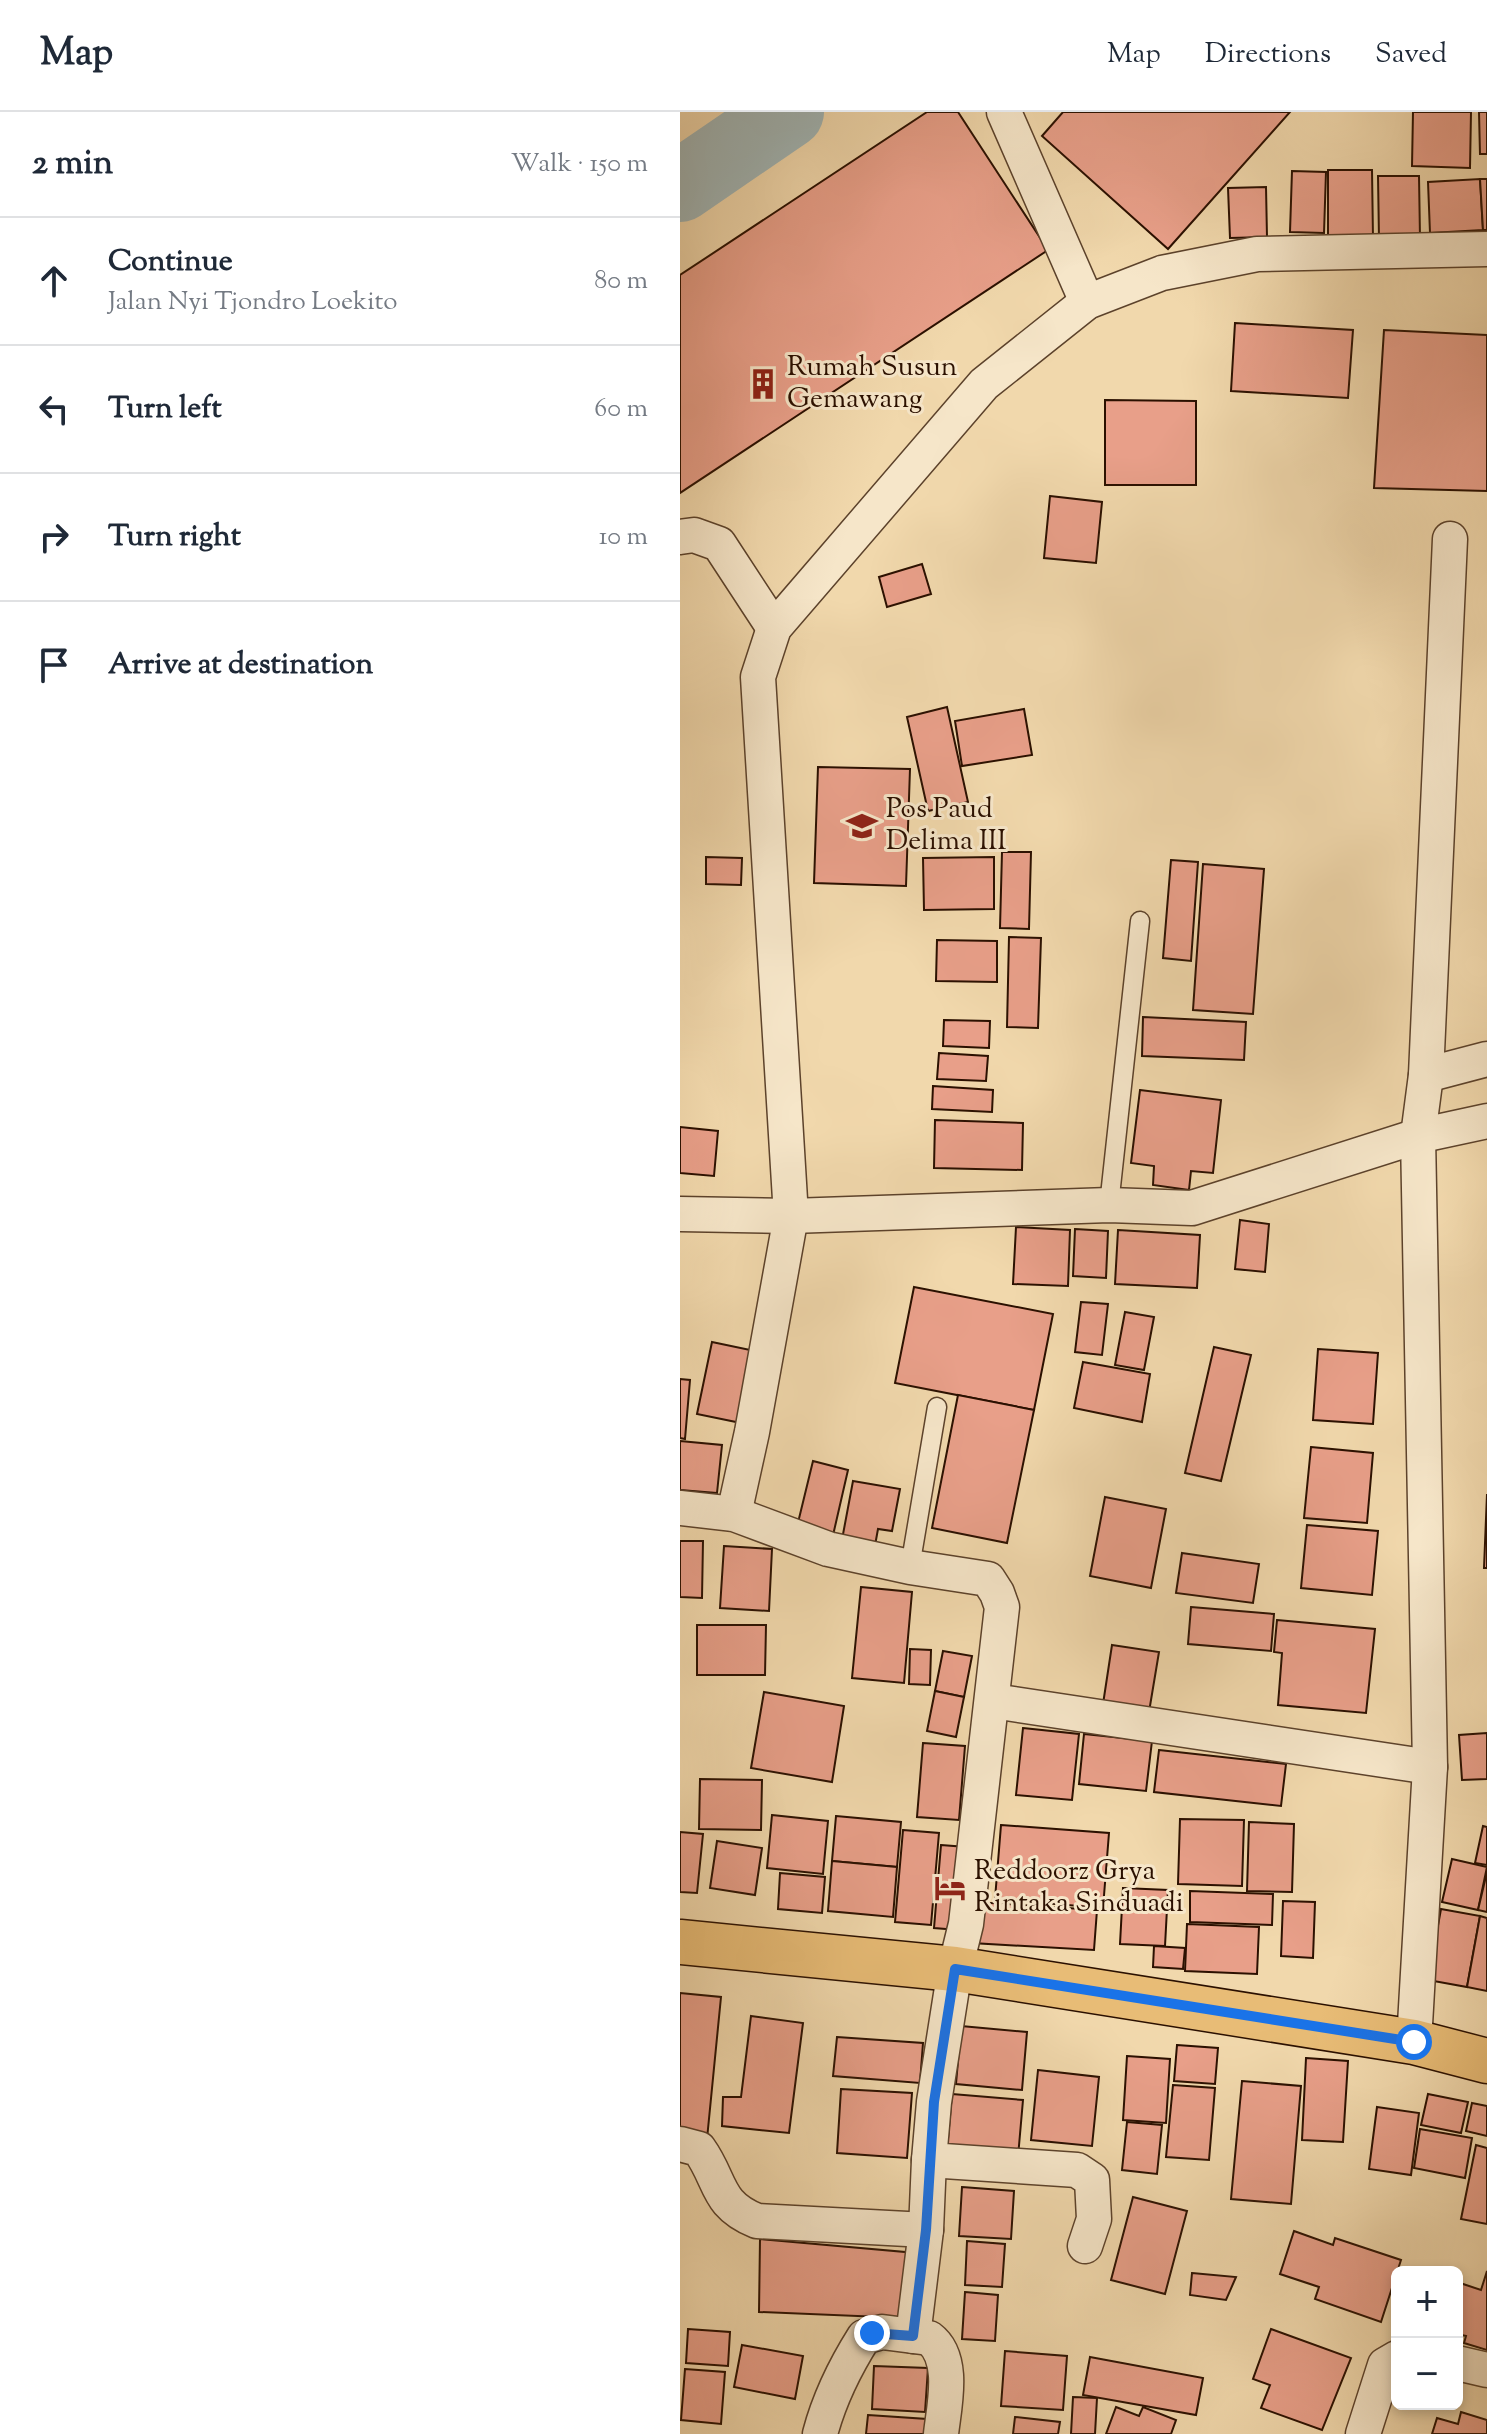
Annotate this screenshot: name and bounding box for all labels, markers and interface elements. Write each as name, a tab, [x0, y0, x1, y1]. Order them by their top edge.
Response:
text: Map	[40, 28, 113, 82]
text: Map	[1107, 35, 1161, 75]
text: Directions	[1205, 35, 1331, 75]
text: Saved	[1375, 35, 1447, 75]
text: 2 min	[32, 140, 113, 189]
text: Walk · 150 m	[511, 146, 648, 183]
text: Continue	[108, 241, 233, 284]
icon: ahead	[32, 259, 76, 303]
text: 80 m	[594, 263, 648, 300]
text: Jalan Nyi Tjondro Loekito	[108, 284, 398, 321]
place label: Rumah Susun Gemawang	[787, 348, 957, 420]
building icon: Rumah Susun Gemawang	[746, 367, 780, 401]
icon: left	[32, 387, 76, 431]
text: Turn left	[108, 388, 222, 431]
text: 60 m	[594, 391, 648, 428]
icon: right	[32, 515, 76, 559]
text: Turn right	[108, 516, 241, 559]
text: 10 m	[599, 519, 648, 556]
icon: arrive	[32, 643, 76, 687]
text: Arrive at destination	[108, 644, 373, 687]
place label: Pos Paud Delima III	[886, 790, 1006, 862]
school or university icon: Pos Paud Delima III	[845, 809, 879, 843]
place label: Reddoorz Grya Rintaka Sinduadi	[974, 1852, 1184, 1924]
hotel icon: Reddoorz Grya Rintaka Sinduadi	[933, 1871, 967, 1905]
route start	[1396, 2024, 1432, 2060]
map controls	[1391, 2266, 1463, 2410]
button: +	[1391, 2266, 1463, 2338]
route end	[854, 2315, 890, 2351]
button: −	[1391, 2338, 1463, 2410]

